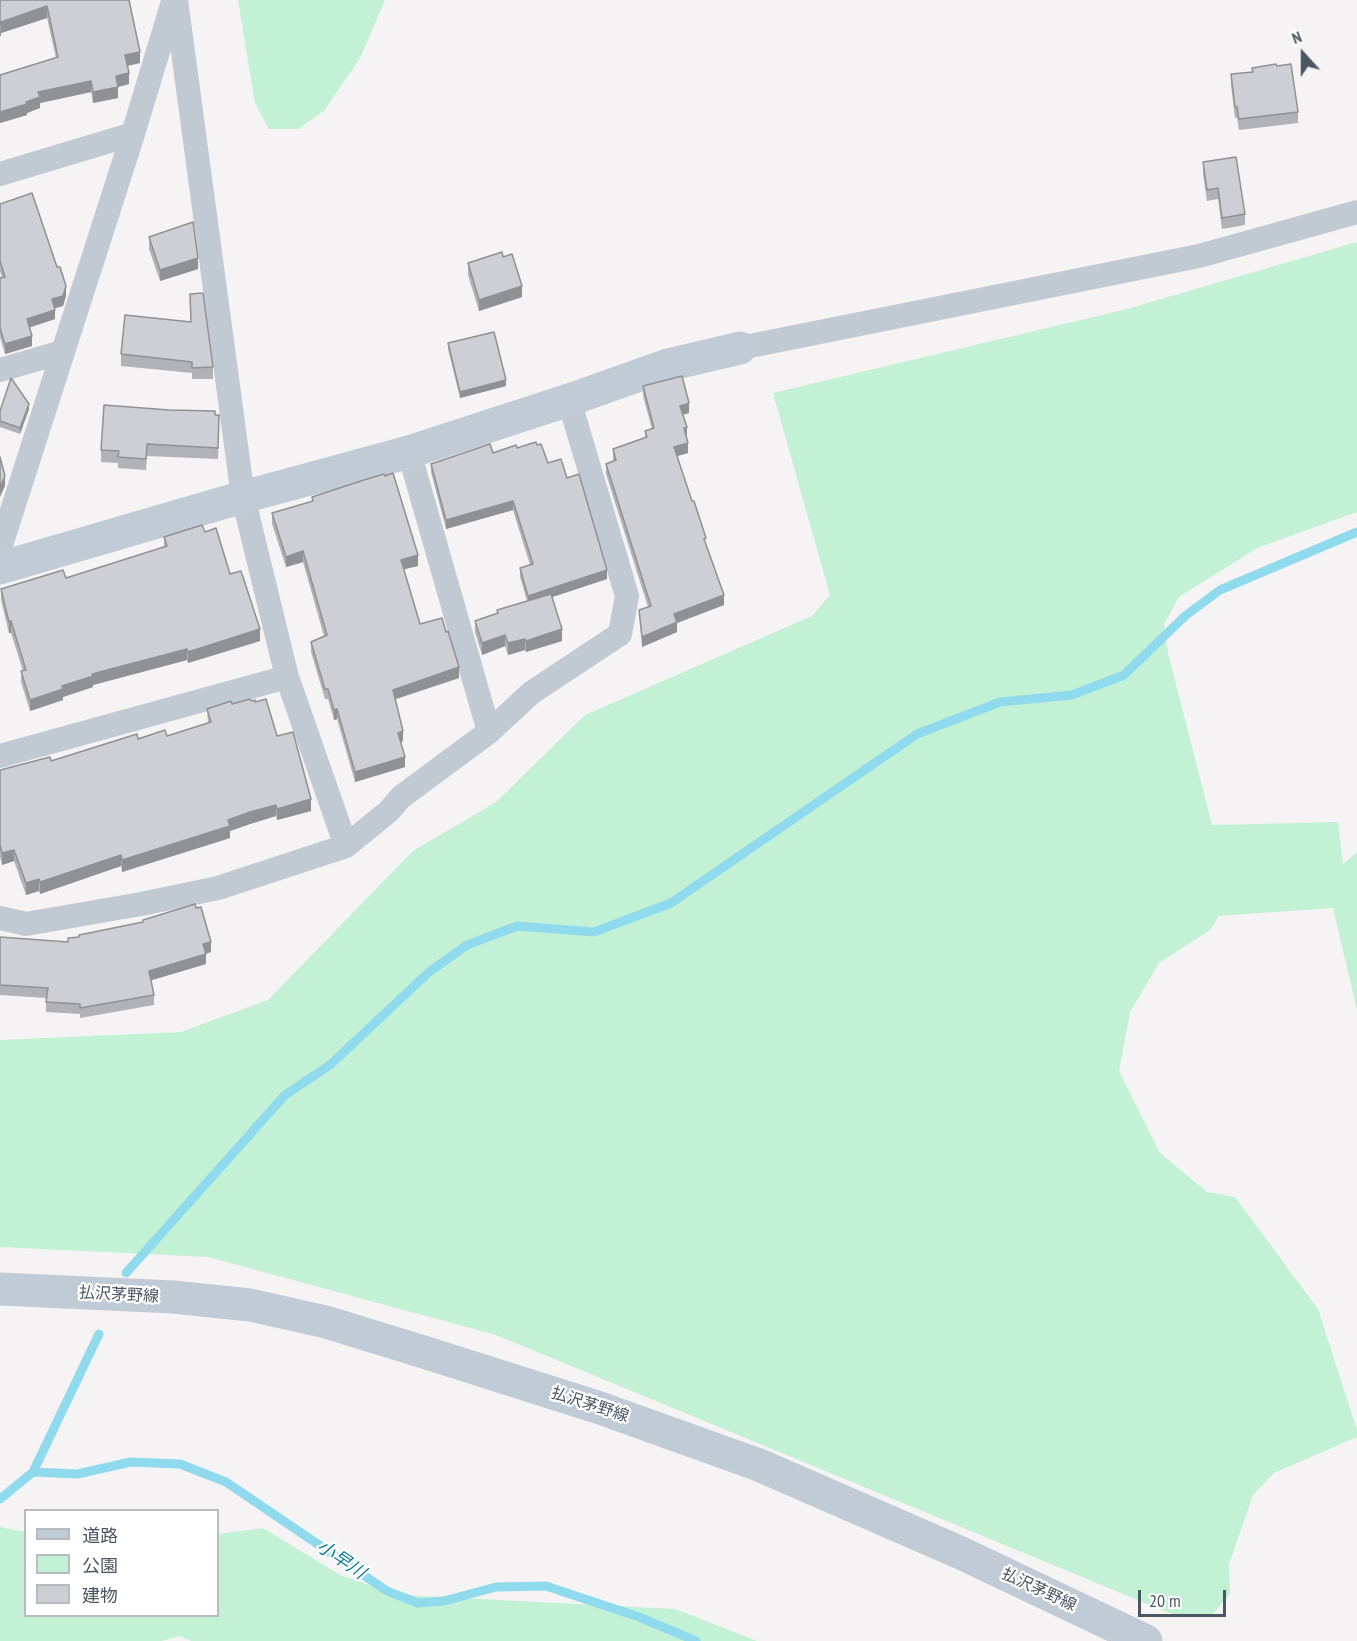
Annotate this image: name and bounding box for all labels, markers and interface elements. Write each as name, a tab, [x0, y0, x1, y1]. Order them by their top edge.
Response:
north arrow	[1273, 24, 1333, 84]
text: N	[1289, 26, 1304, 48]
street label: 払沢茅野線	[79, 1283, 159, 1307]
street label: 払沢茅野線	[549, 1384, 631, 1426]
legend	[24, 1509, 219, 1617]
text: 道路	[82, 1524, 118, 1547]
water label: 小早川	[313, 1536, 369, 1584]
text: 公園	[82, 1554, 118, 1577]
street label: 払沢茅野線	[999, 1564, 1079, 1616]
scale bar	[1141, 1578, 1230, 1616]
text: 建物	[82, 1584, 118, 1607]
text: 20 m	[1149, 1589, 1181, 1612]

